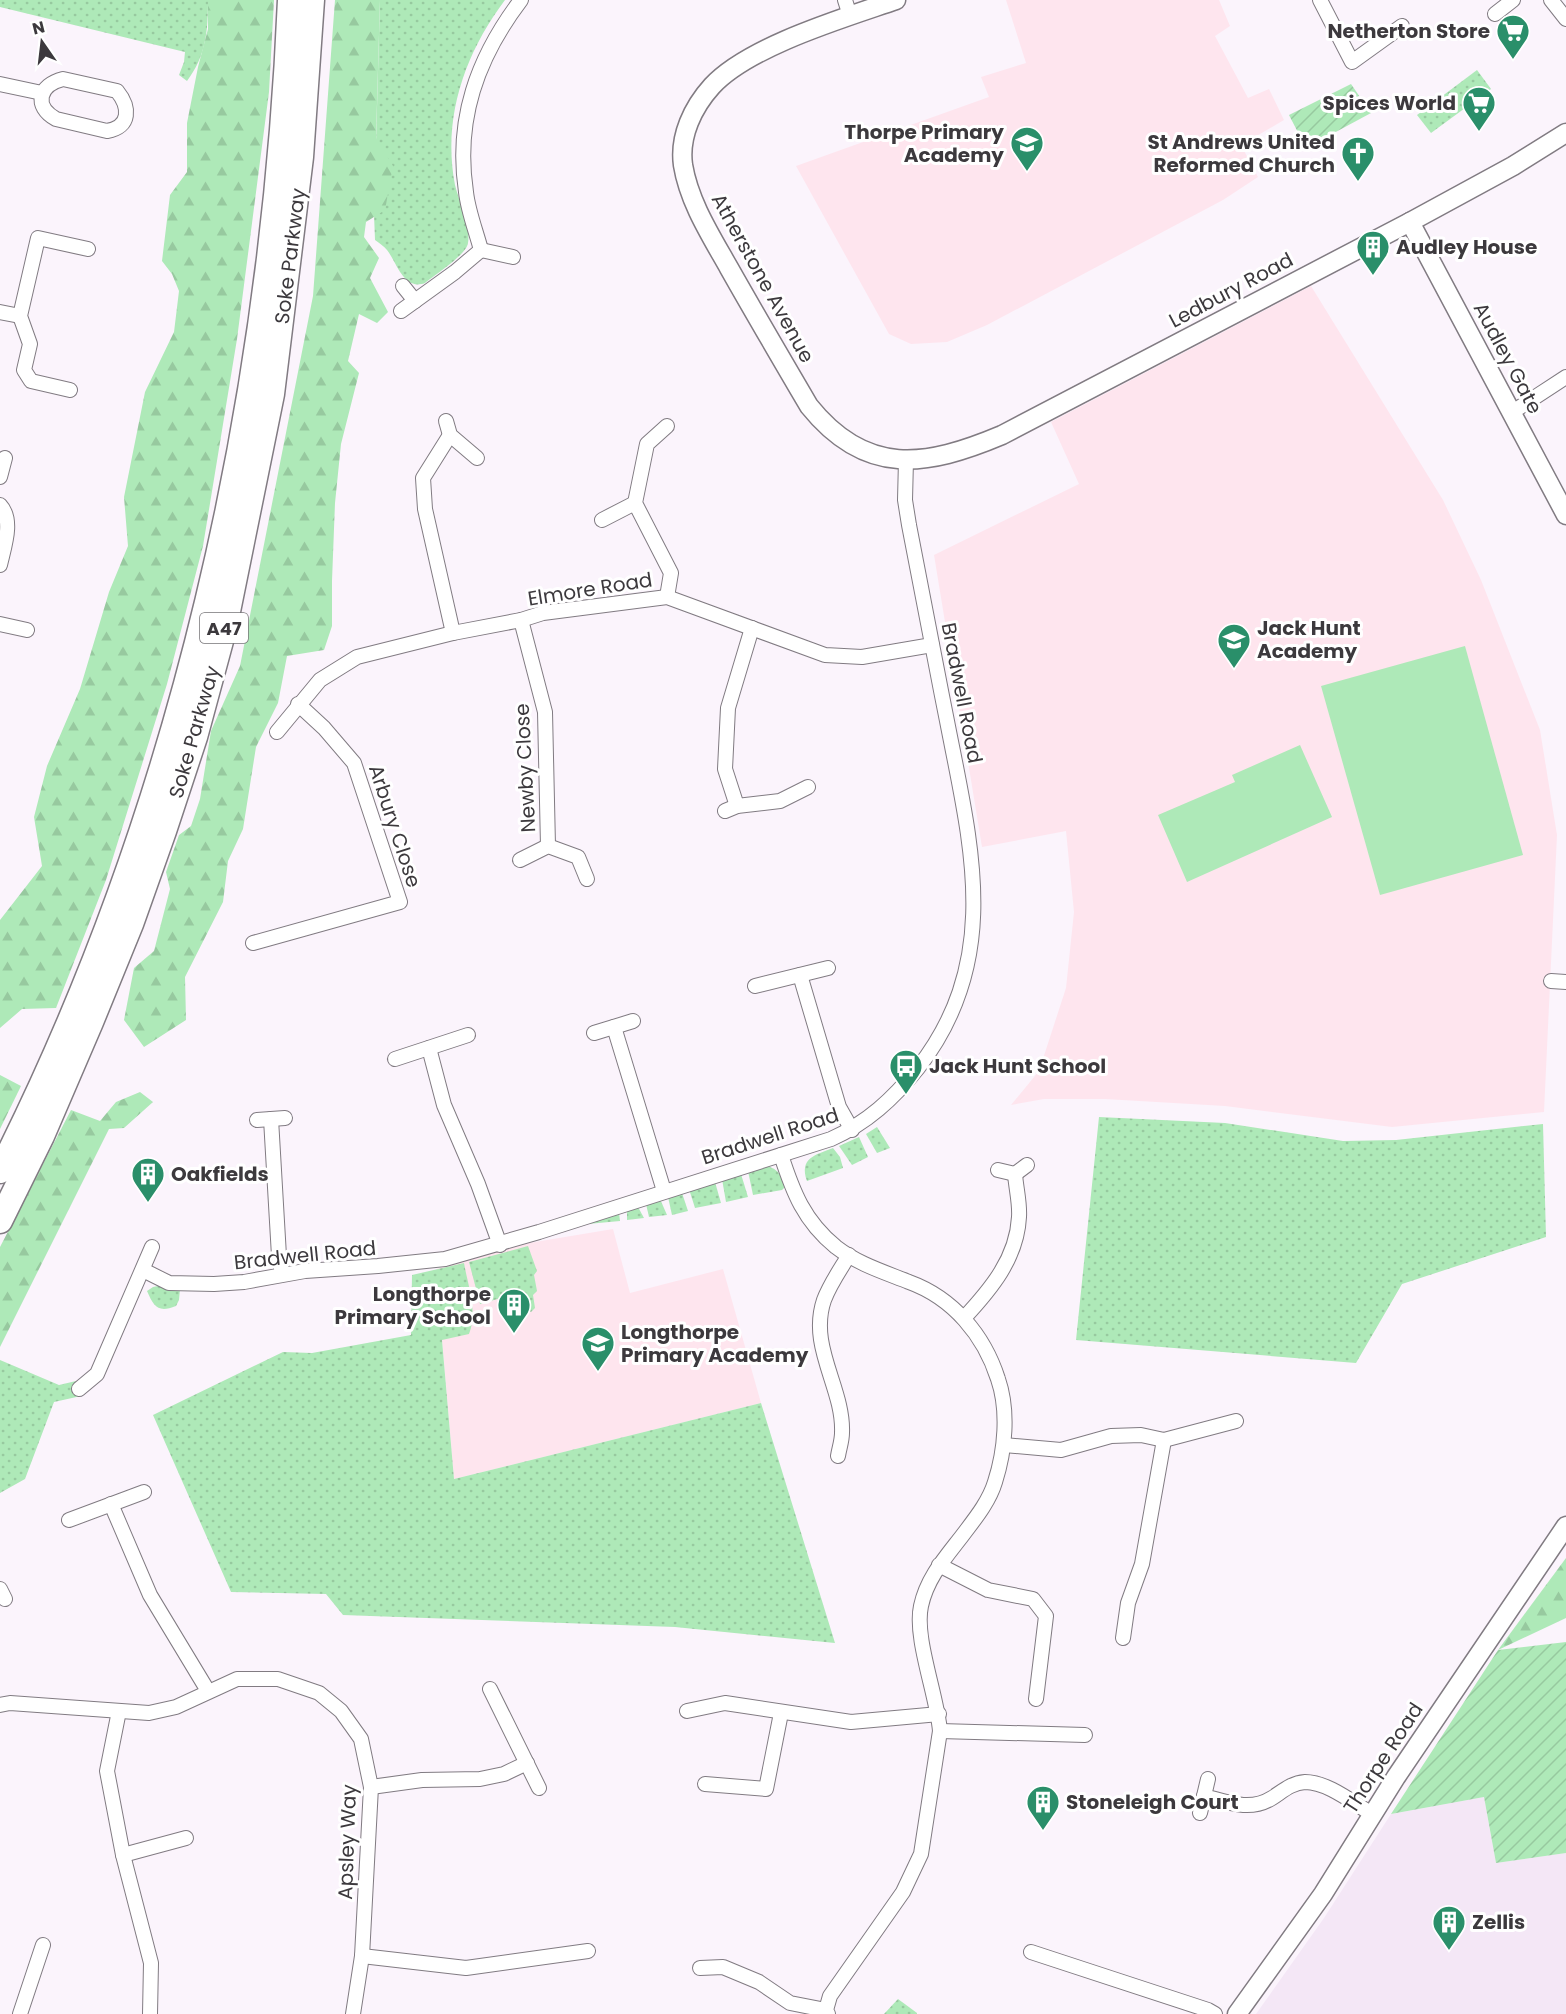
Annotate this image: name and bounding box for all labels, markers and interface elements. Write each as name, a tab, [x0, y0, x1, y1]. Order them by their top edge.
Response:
north arrow	[12, 12, 72, 72]
supermarket icon: Netherton Store	[1495, 13, 1531, 60]
text: N	[30, 15, 47, 41]
place label: Netherton Store	[1328, 17, 1490, 45]
supermarket icon: Spices World	[1461, 85, 1497, 132]
place label: Spices World	[1323, 89, 1456, 117]
place label: Thorpe Primary Academy	[844, 118, 1004, 169]
school or university icon: Thorpe Primary Academy	[1009, 125, 1045, 172]
place label: St Andrews United Reformed Church	[1147, 128, 1335, 179]
church icon: St Andrews United Reformed Church	[1340, 135, 1376, 182]
street label: Soke Parkway	[268, 186, 312, 326]
street label: Atherstone Avenue	[705, 188, 821, 368]
building icon: Audley House	[1355, 229, 1391, 276]
place label: Audley House	[1396, 233, 1537, 261]
street label: Ledbury Road	[1164, 245, 1298, 335]
street label: Audley Gate	[1467, 297, 1549, 419]
street label: Elmore Road	[526, 565, 654, 613]
road number: A47	[200, 613, 248, 643]
place label: Jack Hunt Academy	[1257, 614, 1361, 665]
street label: Bradwell Road	[935, 620, 989, 766]
school or university icon: Jack Hunt Academy	[1216, 622, 1252, 669]
street label: Soke Parkway	[162, 662, 226, 802]
street label: Newby Close	[508, 703, 542, 833]
street label: Arbury Close	[362, 761, 428, 891]
bus stop icon: Jack Hunt School	[888, 1048, 924, 1095]
place label: Jack Hunt School	[929, 1052, 1106, 1080]
street label: Bradwell Road	[698, 1101, 842, 1171]
building icon: Oakfields	[130, 1156, 166, 1203]
place label: Oakfields	[171, 1160, 269, 1188]
street label: Bradwell Road	[233, 1234, 377, 1276]
place label: Longthorpe Primary School	[335, 1280, 491, 1331]
building icon: Longthorpe Primary School	[496, 1287, 532, 1334]
place label: Longthorpe Primary Academy	[621, 1318, 809, 1369]
school or university icon: Longthorpe Primary Academy	[580, 1325, 616, 1372]
street label: Thorpe Road	[1337, 1697, 1429, 1819]
street label: Apsley Way	[331, 1784, 363, 1900]
building icon: Stoneleigh Court	[1025, 1784, 1061, 1831]
place label: Stoneleigh Court	[1066, 1788, 1239, 1816]
building icon: Zellis	[1431, 1904, 1467, 1951]
place label: Zellis	[1472, 1908, 1525, 1936]

